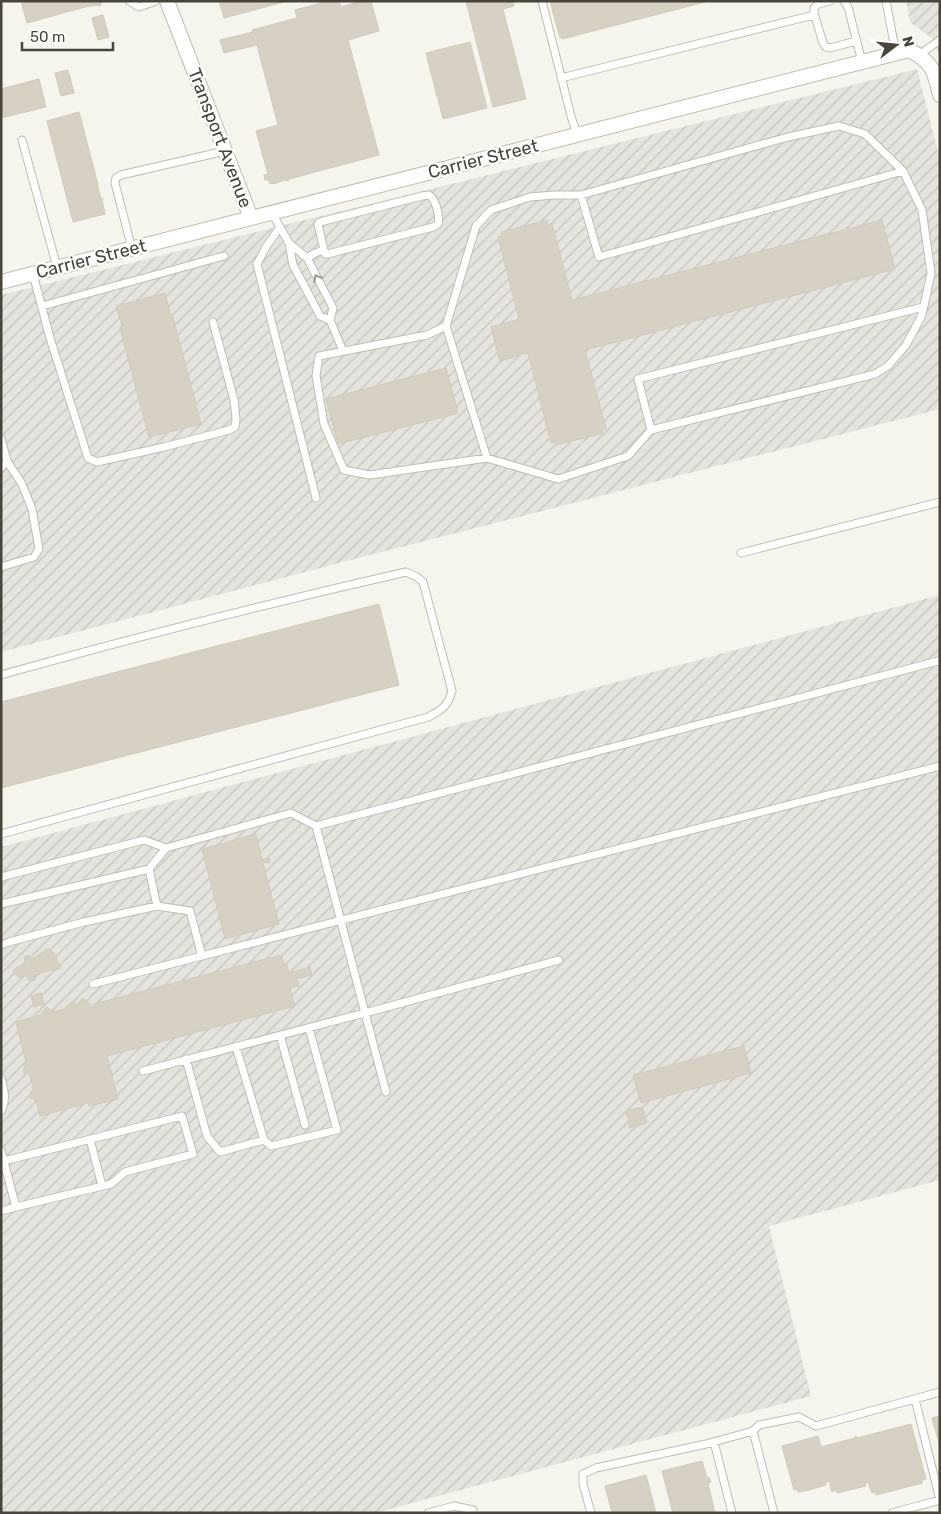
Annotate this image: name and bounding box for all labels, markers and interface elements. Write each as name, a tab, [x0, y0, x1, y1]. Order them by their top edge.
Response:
scale bar	[22, 20, 114, 52]
north arrow	[871, 20, 921, 70]
text: 50 m	[30, 28, 65, 46]
text: N	[898, 34, 918, 49]
street label: Transport Avenue	[183, 65, 257, 211]
street label: Carrier Street	[426, 135, 540, 183]
street label: Carrier Street	[34, 235, 148, 283]
one-way arrow	[313, 274, 323, 283]

